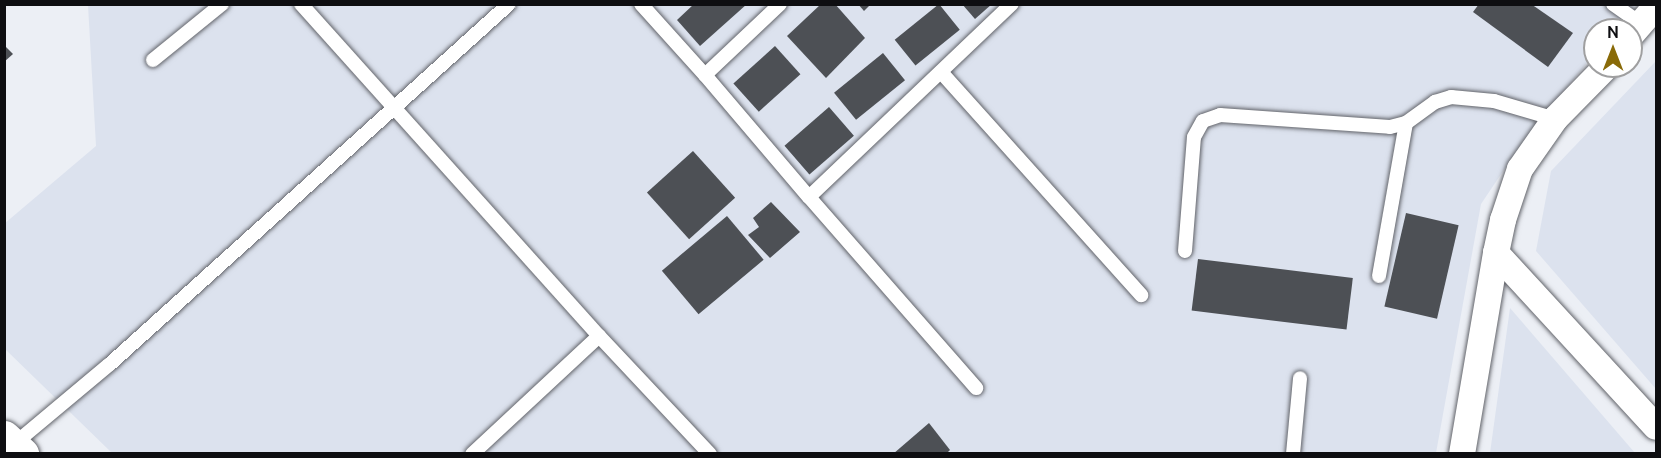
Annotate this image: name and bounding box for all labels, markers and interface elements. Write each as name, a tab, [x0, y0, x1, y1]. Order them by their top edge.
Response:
north arrow	[1583, 18, 1643, 78]
text: N	[1607, 23, 1619, 41]

